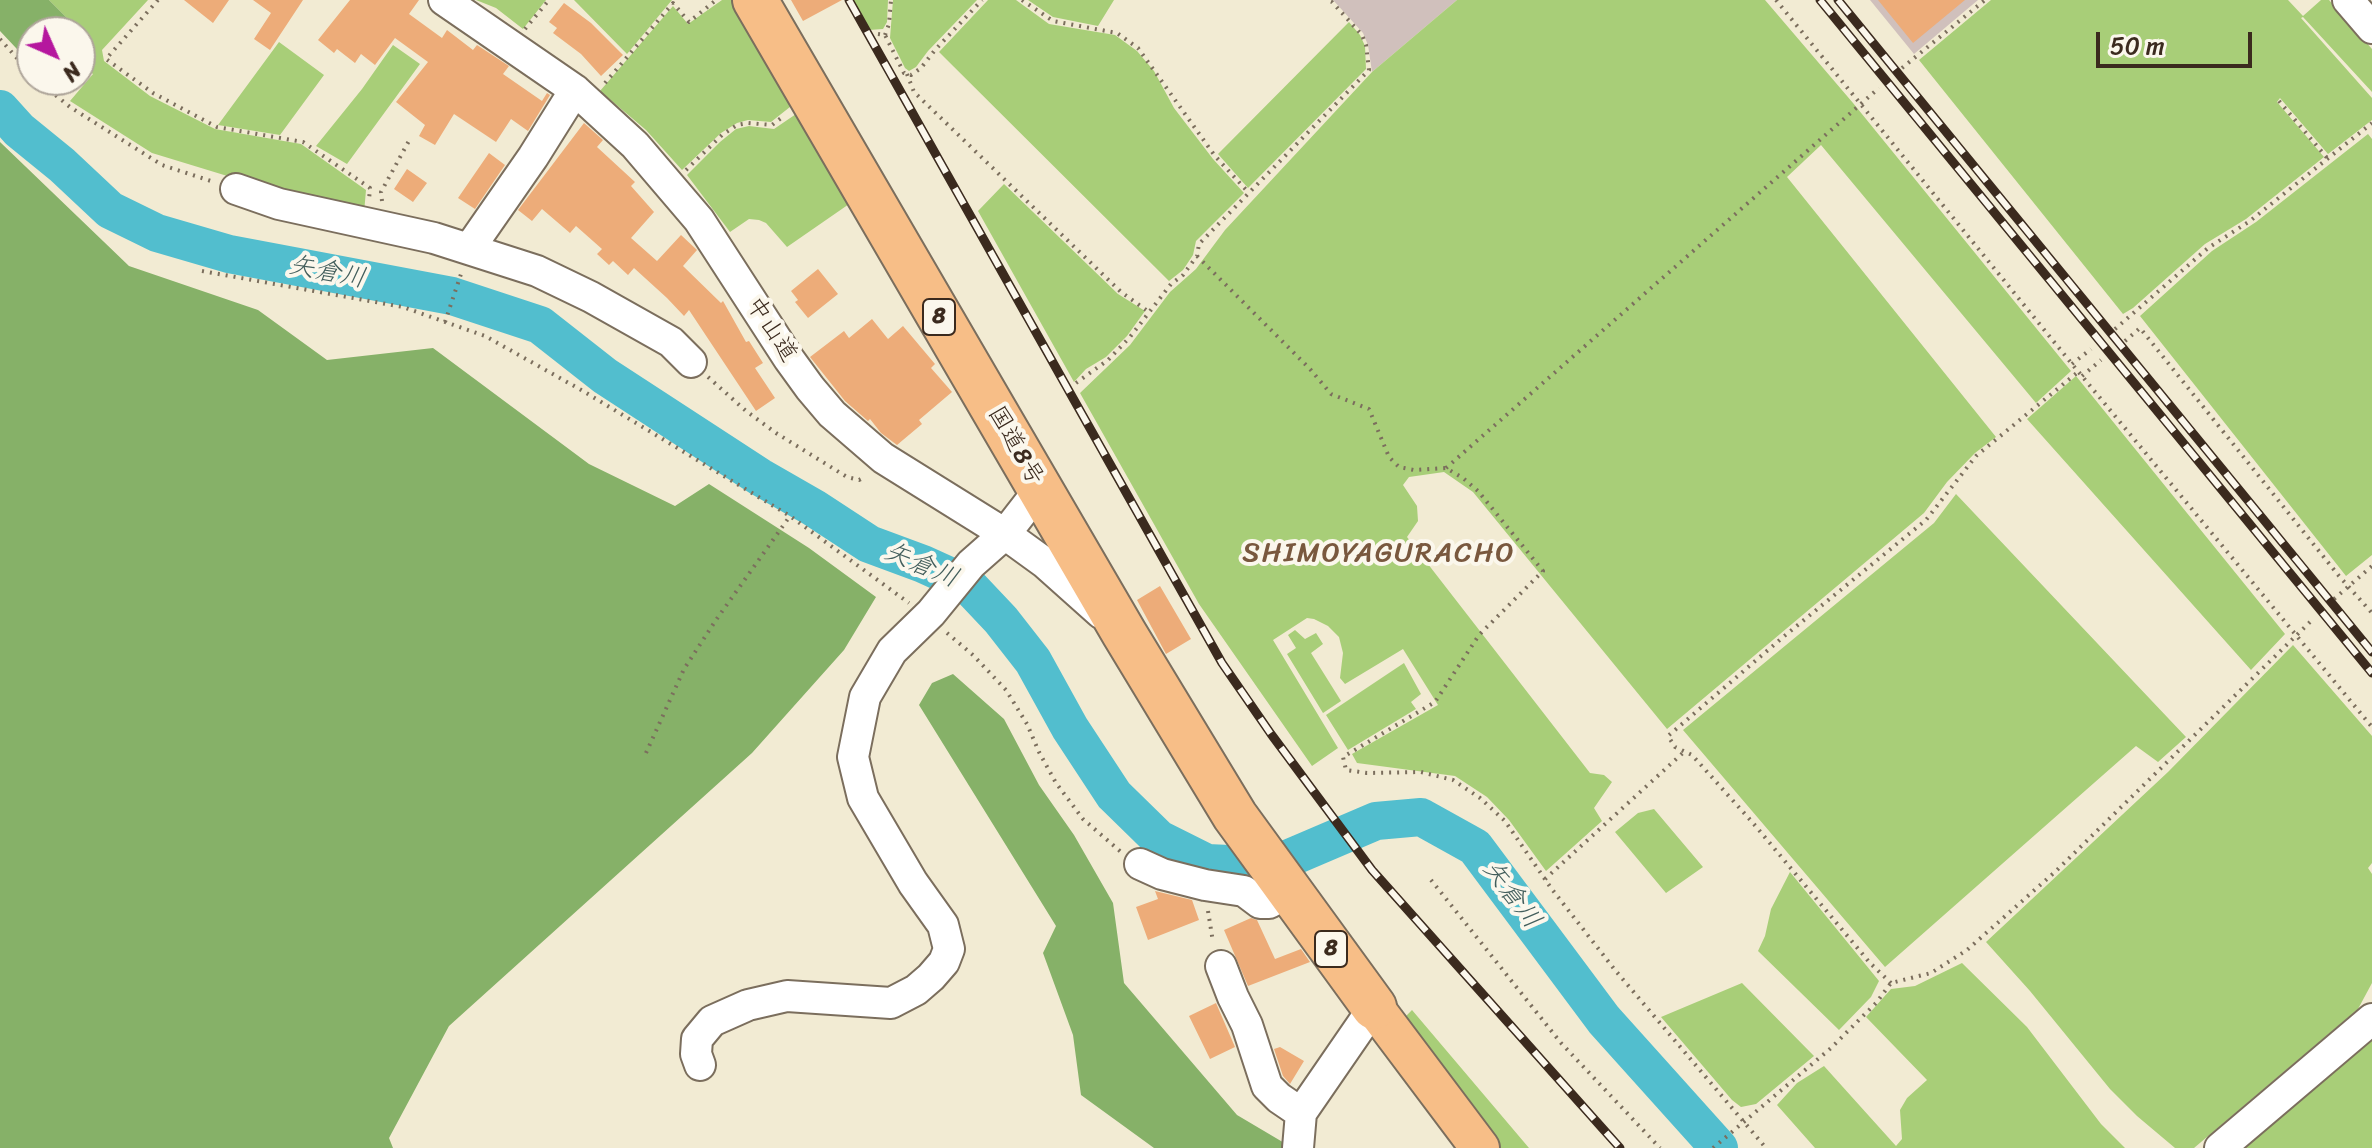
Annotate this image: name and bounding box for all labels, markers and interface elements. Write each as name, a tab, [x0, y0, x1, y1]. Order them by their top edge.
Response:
north arrow	[16, 16, 96, 96]
scale bar	[2100, 16, 2256, 66]
text: 50 m	[2110, 25, 2165, 67]
text: N	[53, 53, 91, 91]
water label: 矢倉川	[286, 250, 368, 296]
street label: 中山道	[739, 292, 803, 368]
road number: 8	[923, 299, 955, 335]
street label: 国道8号	[981, 401, 1049, 491]
water label: 矢倉川	[879, 536, 963, 596]
district label: SHIMOYAGURACHO	[1243, 537, 1515, 571]
water label: 矢倉川	[1475, 854, 1547, 936]
road number: 8	[1315, 931, 1347, 967]

